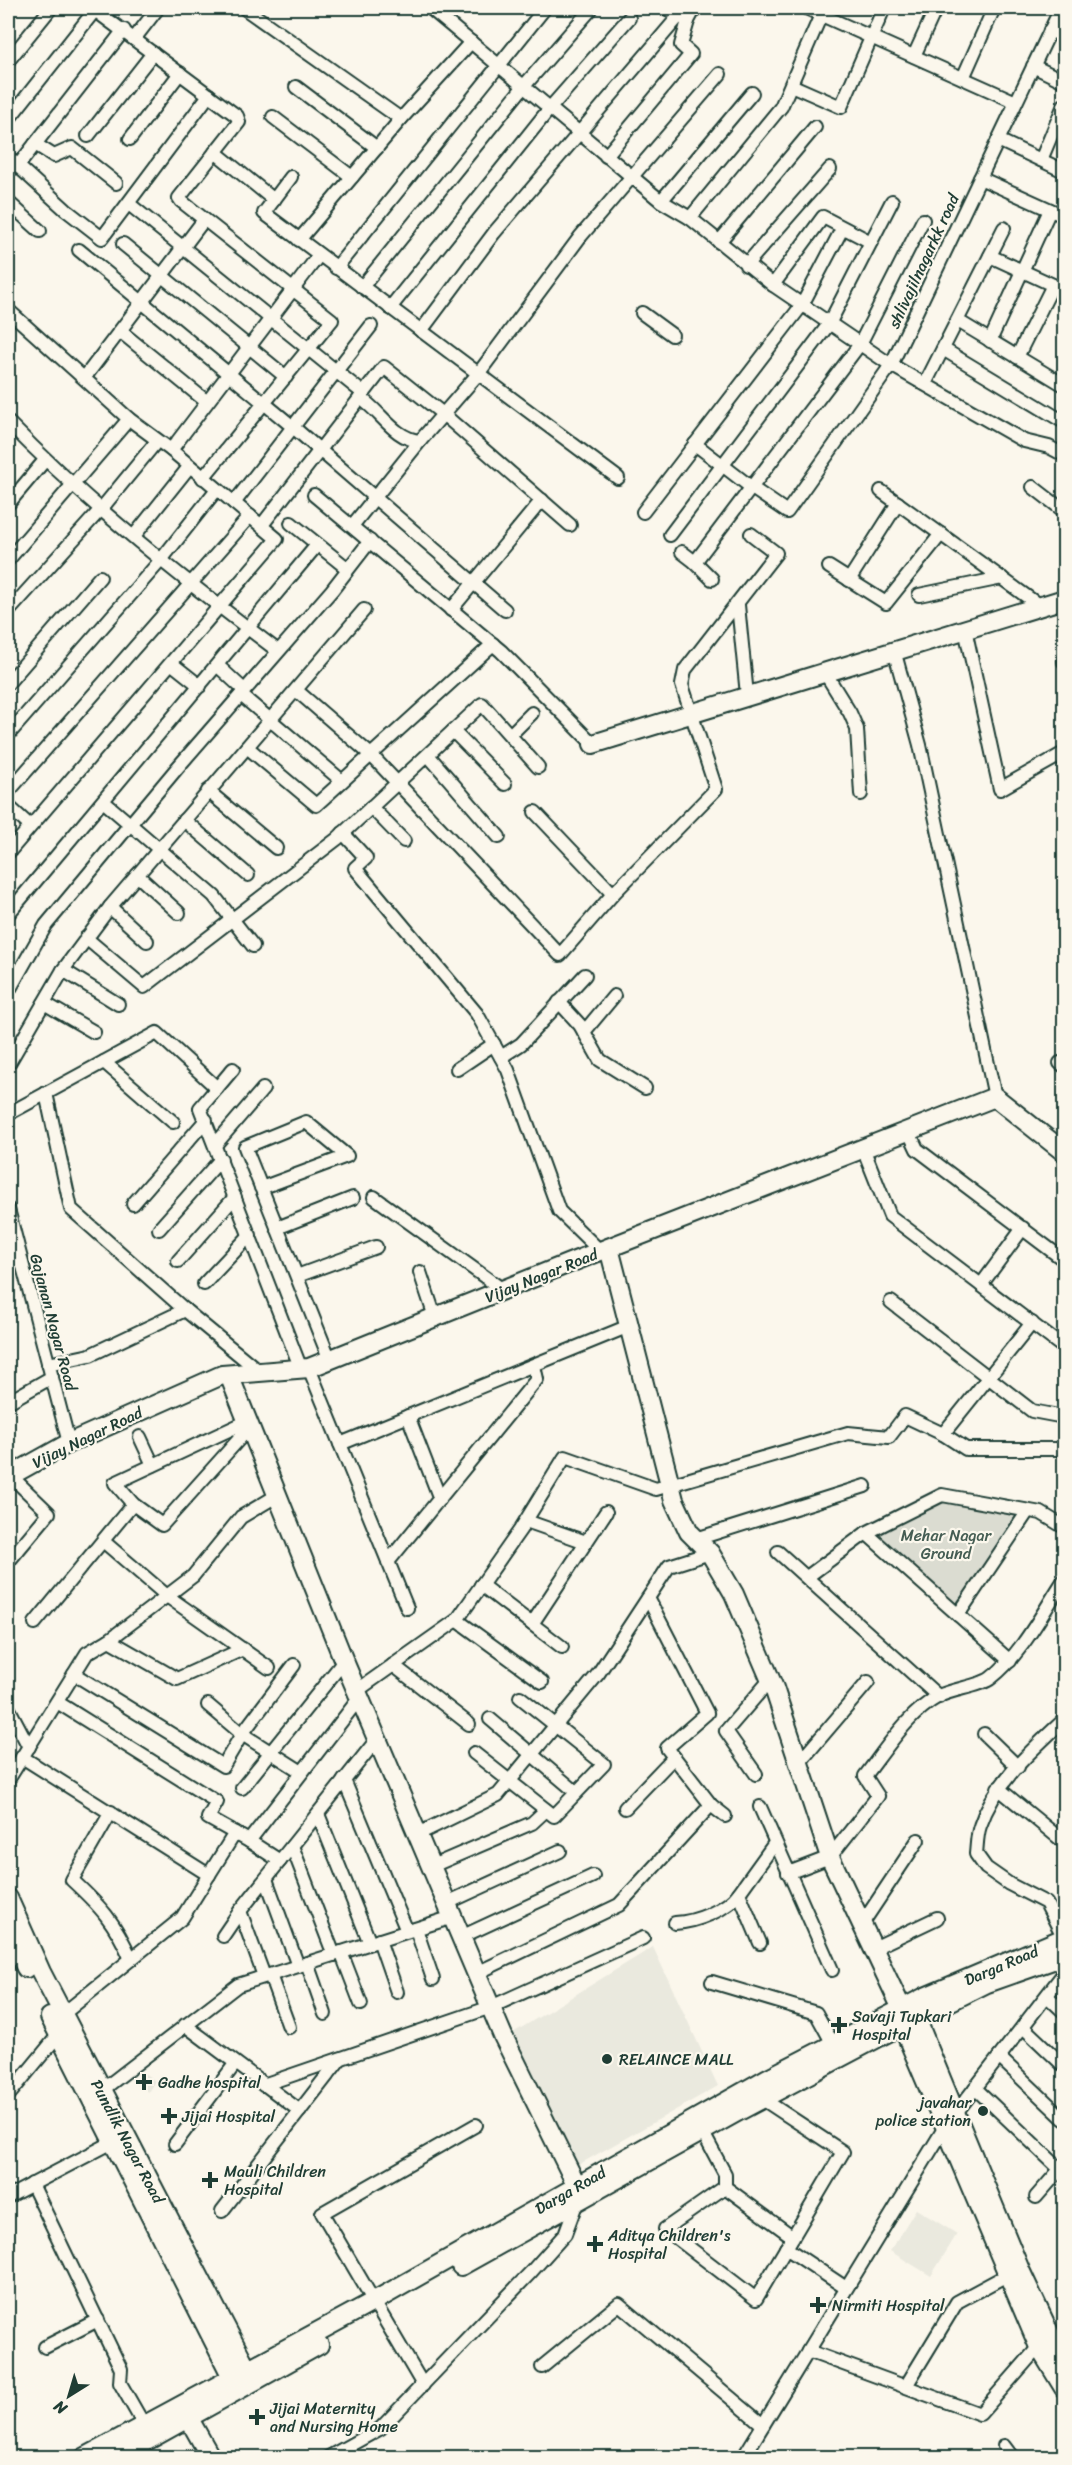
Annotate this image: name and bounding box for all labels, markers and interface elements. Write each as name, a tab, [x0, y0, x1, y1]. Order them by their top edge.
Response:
street label: shlivajilnagarkk road	[879, 188, 968, 334]
street label: Vijay Nagar Road	[480, 1239, 604, 1311]
street label: Gajanan Nagar Road	[21, 1250, 86, 1395]
street label: Vijay Nagar Road	[27, 1397, 149, 1477]
park label: Mehar Nagar Ground	[901, 1521, 993, 1568]
street label: Darga Road	[959, 1936, 1044, 1994]
place label: Savaji Tupkari Hospital	[852, 2002, 952, 2049]
marker: Savaji Tupkari Hospital	[830, 2016, 848, 2034]
place label: RELAINCE MALL	[619, 2045, 734, 2074]
marker: RELAINCE MALL	[600, 2052, 614, 2066]
place label: Gadhe hospital	[158, 2068, 261, 2097]
marker: Gadhe hospital	[135, 2073, 153, 2091]
street label: Pundlik Nagar Road	[83, 2074, 173, 2210]
place label: javahar police station	[875, 2088, 972, 2135]
place label: Jijai Hospital	[181, 2102, 275, 2131]
marker: javahar police station	[976, 2104, 990, 2118]
marker: Jijai Hospital	[160, 2107, 178, 2125]
place label: Mauli Children Hospital	[224, 2157, 326, 2204]
street label: Darga Road	[529, 2157, 613, 2223]
marker: Mauli Children Hospital	[201, 2171, 219, 2189]
place label: Aditya Children's Hospital	[607, 2221, 731, 2268]
marker: Aditya Children's Hospital	[586, 2235, 604, 2253]
place label: Nirmiti Hospital	[832, 2291, 945, 2320]
marker: Nirmiti Hospital	[809, 2296, 827, 2314]
north arrow	[39, 2366, 99, 2426]
text: N	[46, 2392, 74, 2423]
place label: Jijai Maternity and Nursing Home	[269, 2394, 398, 2441]
marker: Jijai Maternity and Nursing Home	[248, 2408, 266, 2426]

